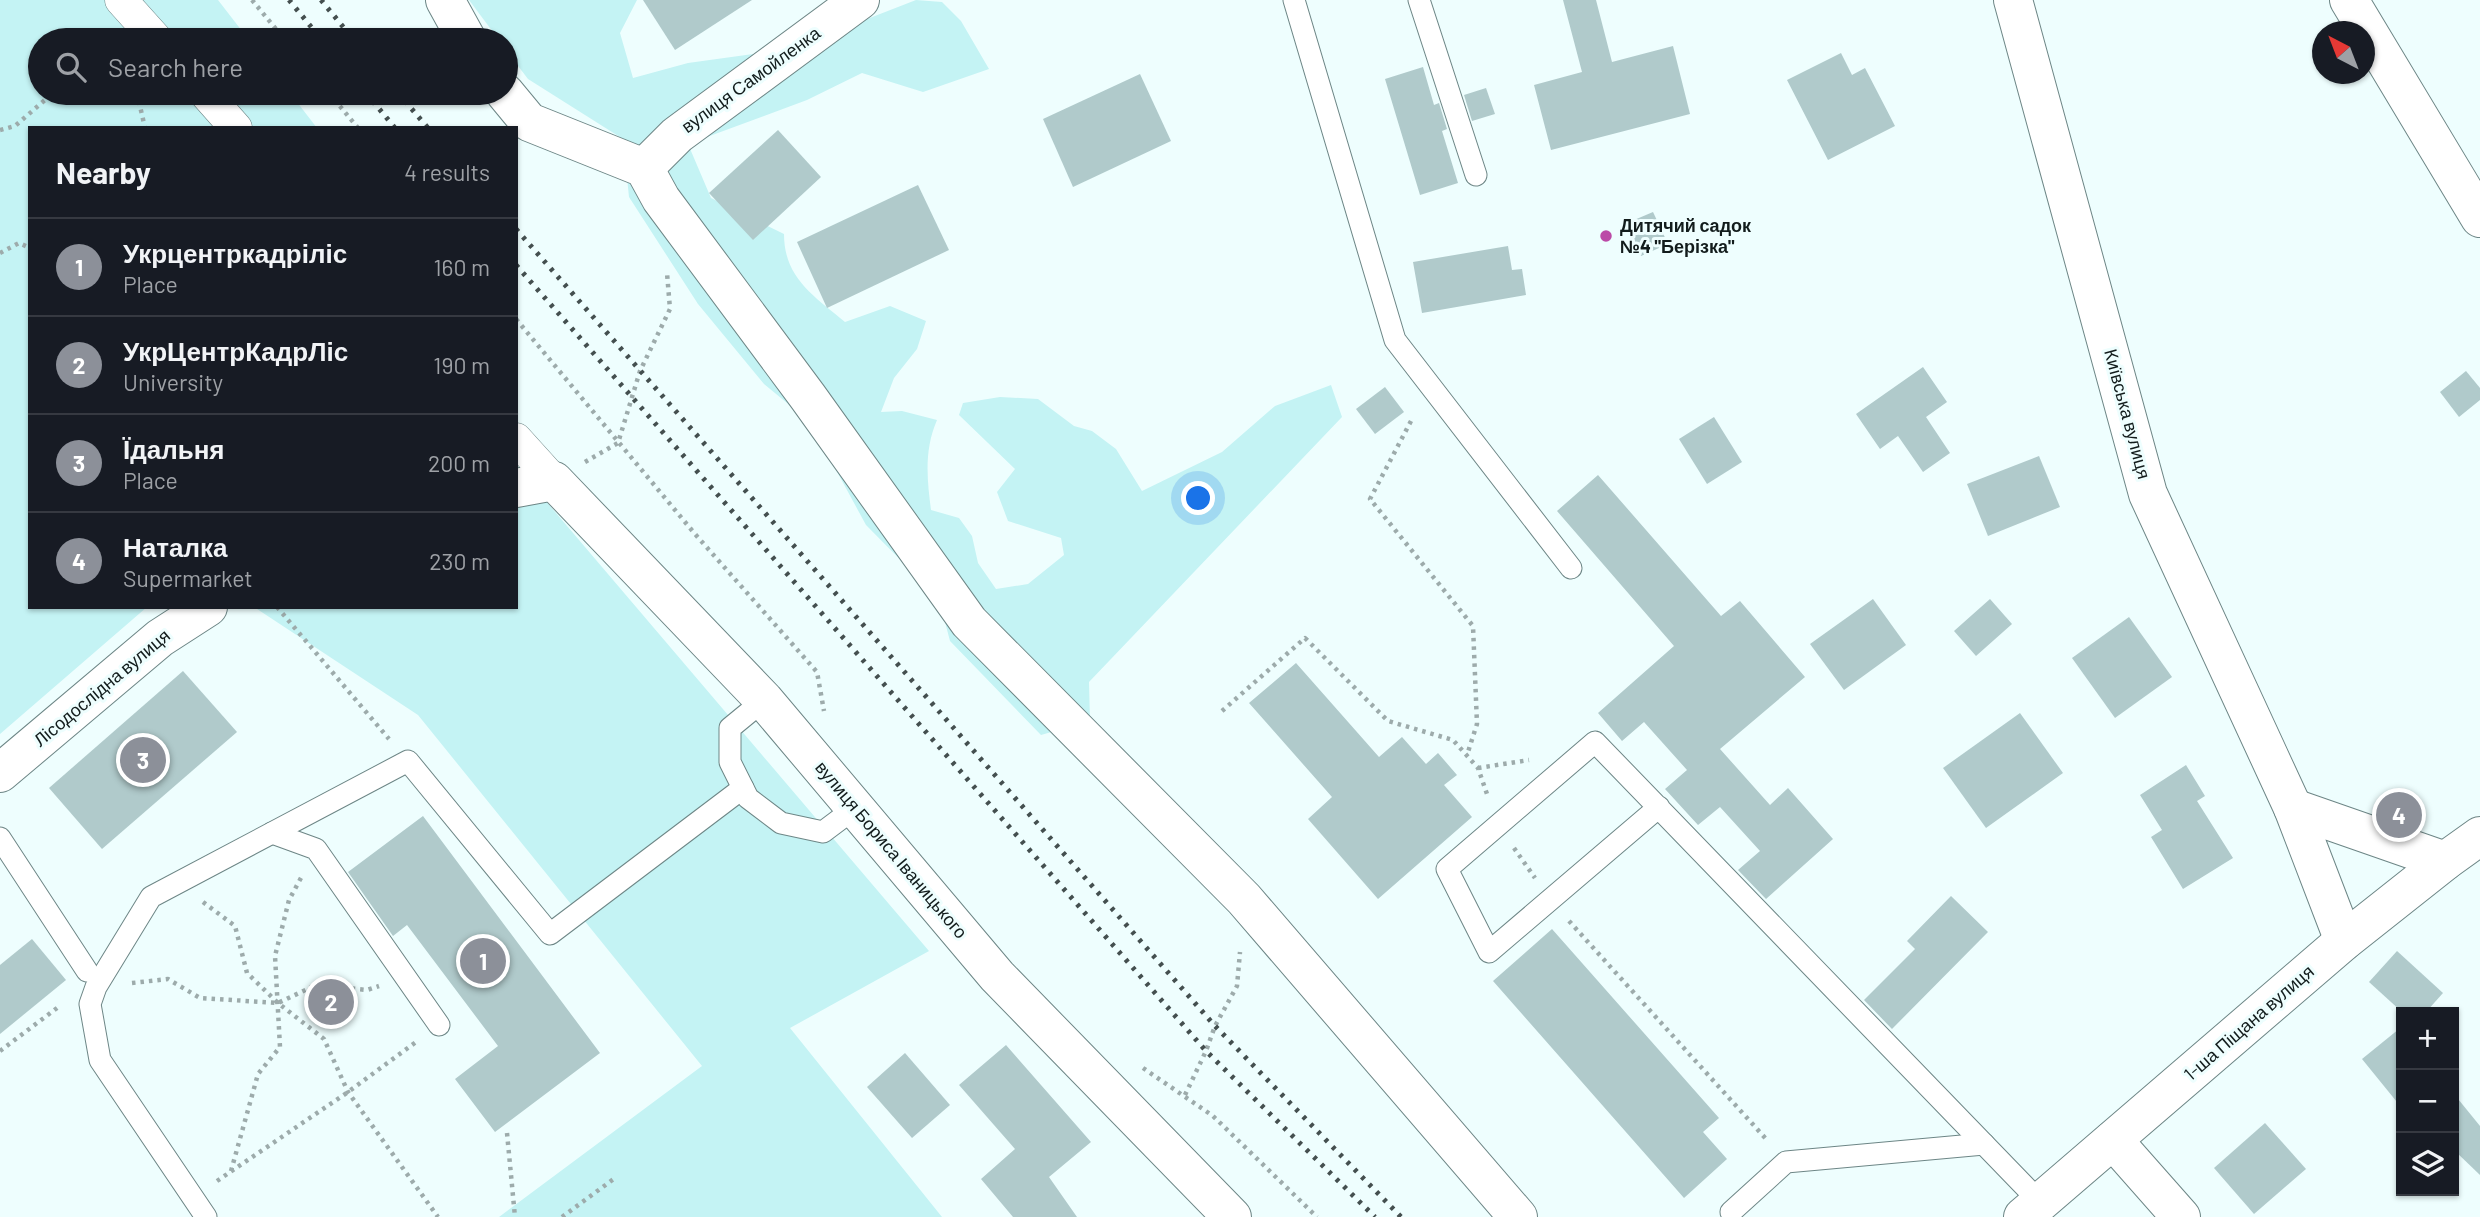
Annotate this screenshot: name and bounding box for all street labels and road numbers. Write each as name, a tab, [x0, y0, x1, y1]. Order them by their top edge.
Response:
street label: вулиця Самойленка	[677, 21, 825, 137]
street label: Київська вулиця	[2100, 346, 2156, 481]
street label: Лісодослідна вулиця	[29, 624, 174, 751]
street label: вулиця Бориса Іваницького	[811, 756, 972, 943]
street label: 1-ша Піщана вулиця	[2179, 960, 2318, 1085]

